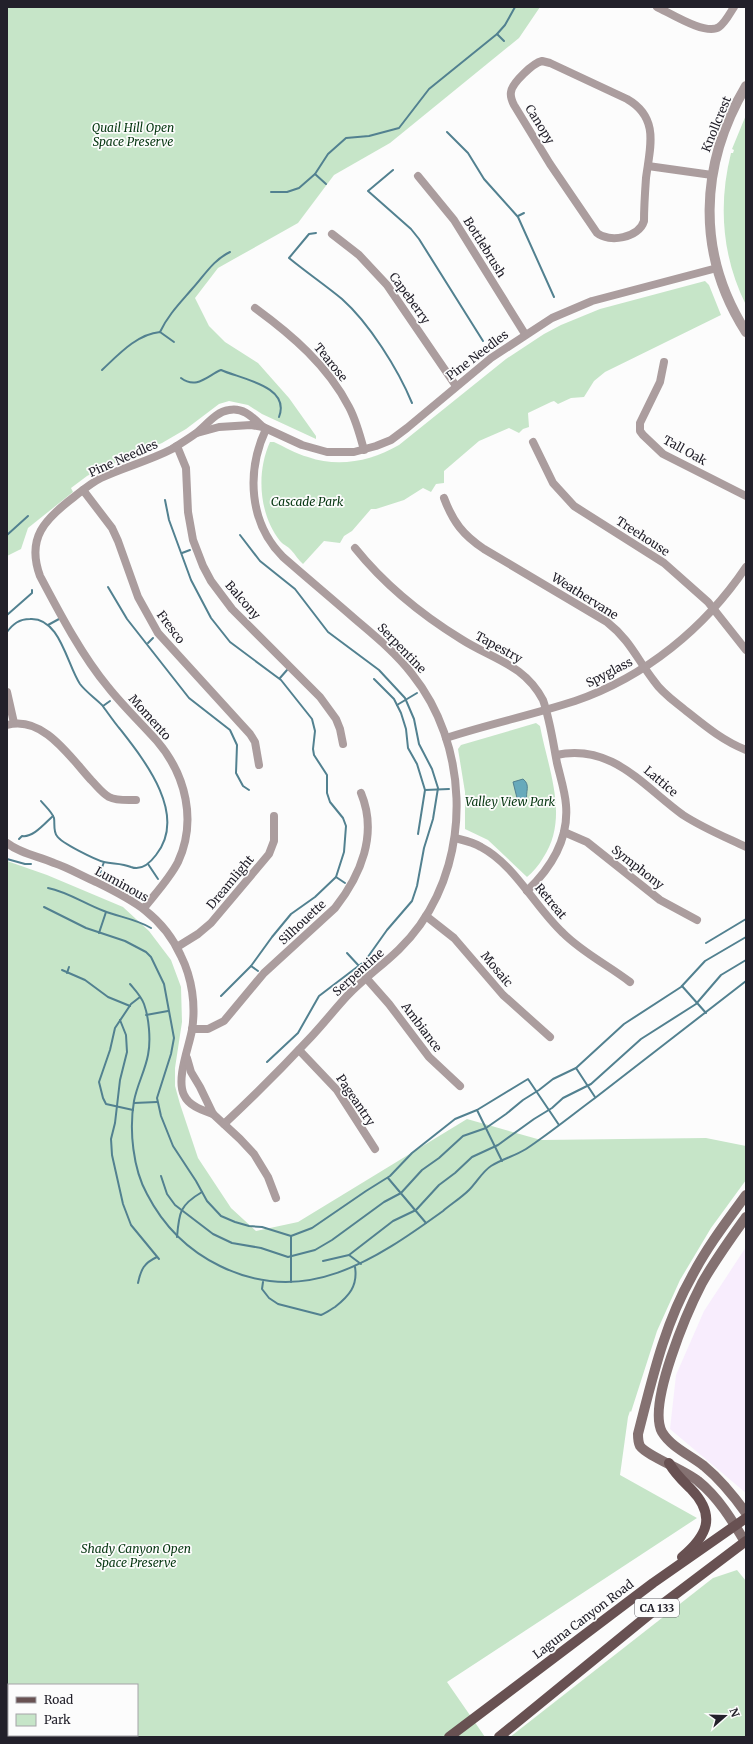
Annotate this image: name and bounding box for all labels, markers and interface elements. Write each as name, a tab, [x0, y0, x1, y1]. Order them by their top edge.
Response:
street label: Knollcrest	[698, 94, 734, 154]
street label: Canopy	[522, 102, 558, 146]
park label: Quail Hill Open Space Preserve	[92, 120, 174, 149]
street label: Bottlebrush	[461, 214, 510, 280]
street label: Capeberry	[386, 269, 434, 327]
street label: Pine Needles	[443, 327, 511, 383]
street label: Tearose	[311, 340, 351, 384]
street label: Tall Oak	[661, 432, 710, 468]
street label: Pine Needles	[86, 436, 160, 480]
park label: Cascade Park	[271, 494, 344, 509]
street label: Treehouse	[613, 513, 673, 559]
street label: Weathervane	[548, 569, 621, 622]
street label: Balcony	[222, 578, 264, 622]
street label: Fresco	[154, 608, 188, 646]
street label: Serpentine	[375, 620, 429, 676]
street label: Tapestry	[473, 628, 525, 666]
street label: Spyglass	[583, 654, 635, 690]
street label: Momento	[126, 691, 174, 743]
street label: Lattice	[641, 762, 681, 800]
park label: Valley View Park	[465, 794, 556, 809]
street label: Symphony	[609, 842, 667, 892]
street label: Dreamlight	[203, 852, 257, 912]
street label: Luminous	[93, 863, 151, 905]
street label: Retreat	[532, 880, 570, 922]
street label: Silhouette	[275, 897, 329, 947]
street label: Serpentine	[329, 945, 387, 999]
street label: Mosaic	[478, 948, 516, 990]
street label: Ambiance	[398, 999, 445, 1055]
street label: Pageantry	[333, 1071, 379, 1129]
park label: Shady Canyon Open Space Preserve	[81, 1541, 191, 1570]
street label: Laguna Canyon Road	[530, 1576, 636, 1662]
road number: CA 133	[635, 1599, 679, 1617]
legend	[8, 1684, 138, 1736]
text: Road	[44, 1692, 73, 1707]
north arrow	[705, 1696, 745, 1736]
text: N	[726, 1706, 743, 1719]
text: Park	[44, 1712, 71, 1727]

